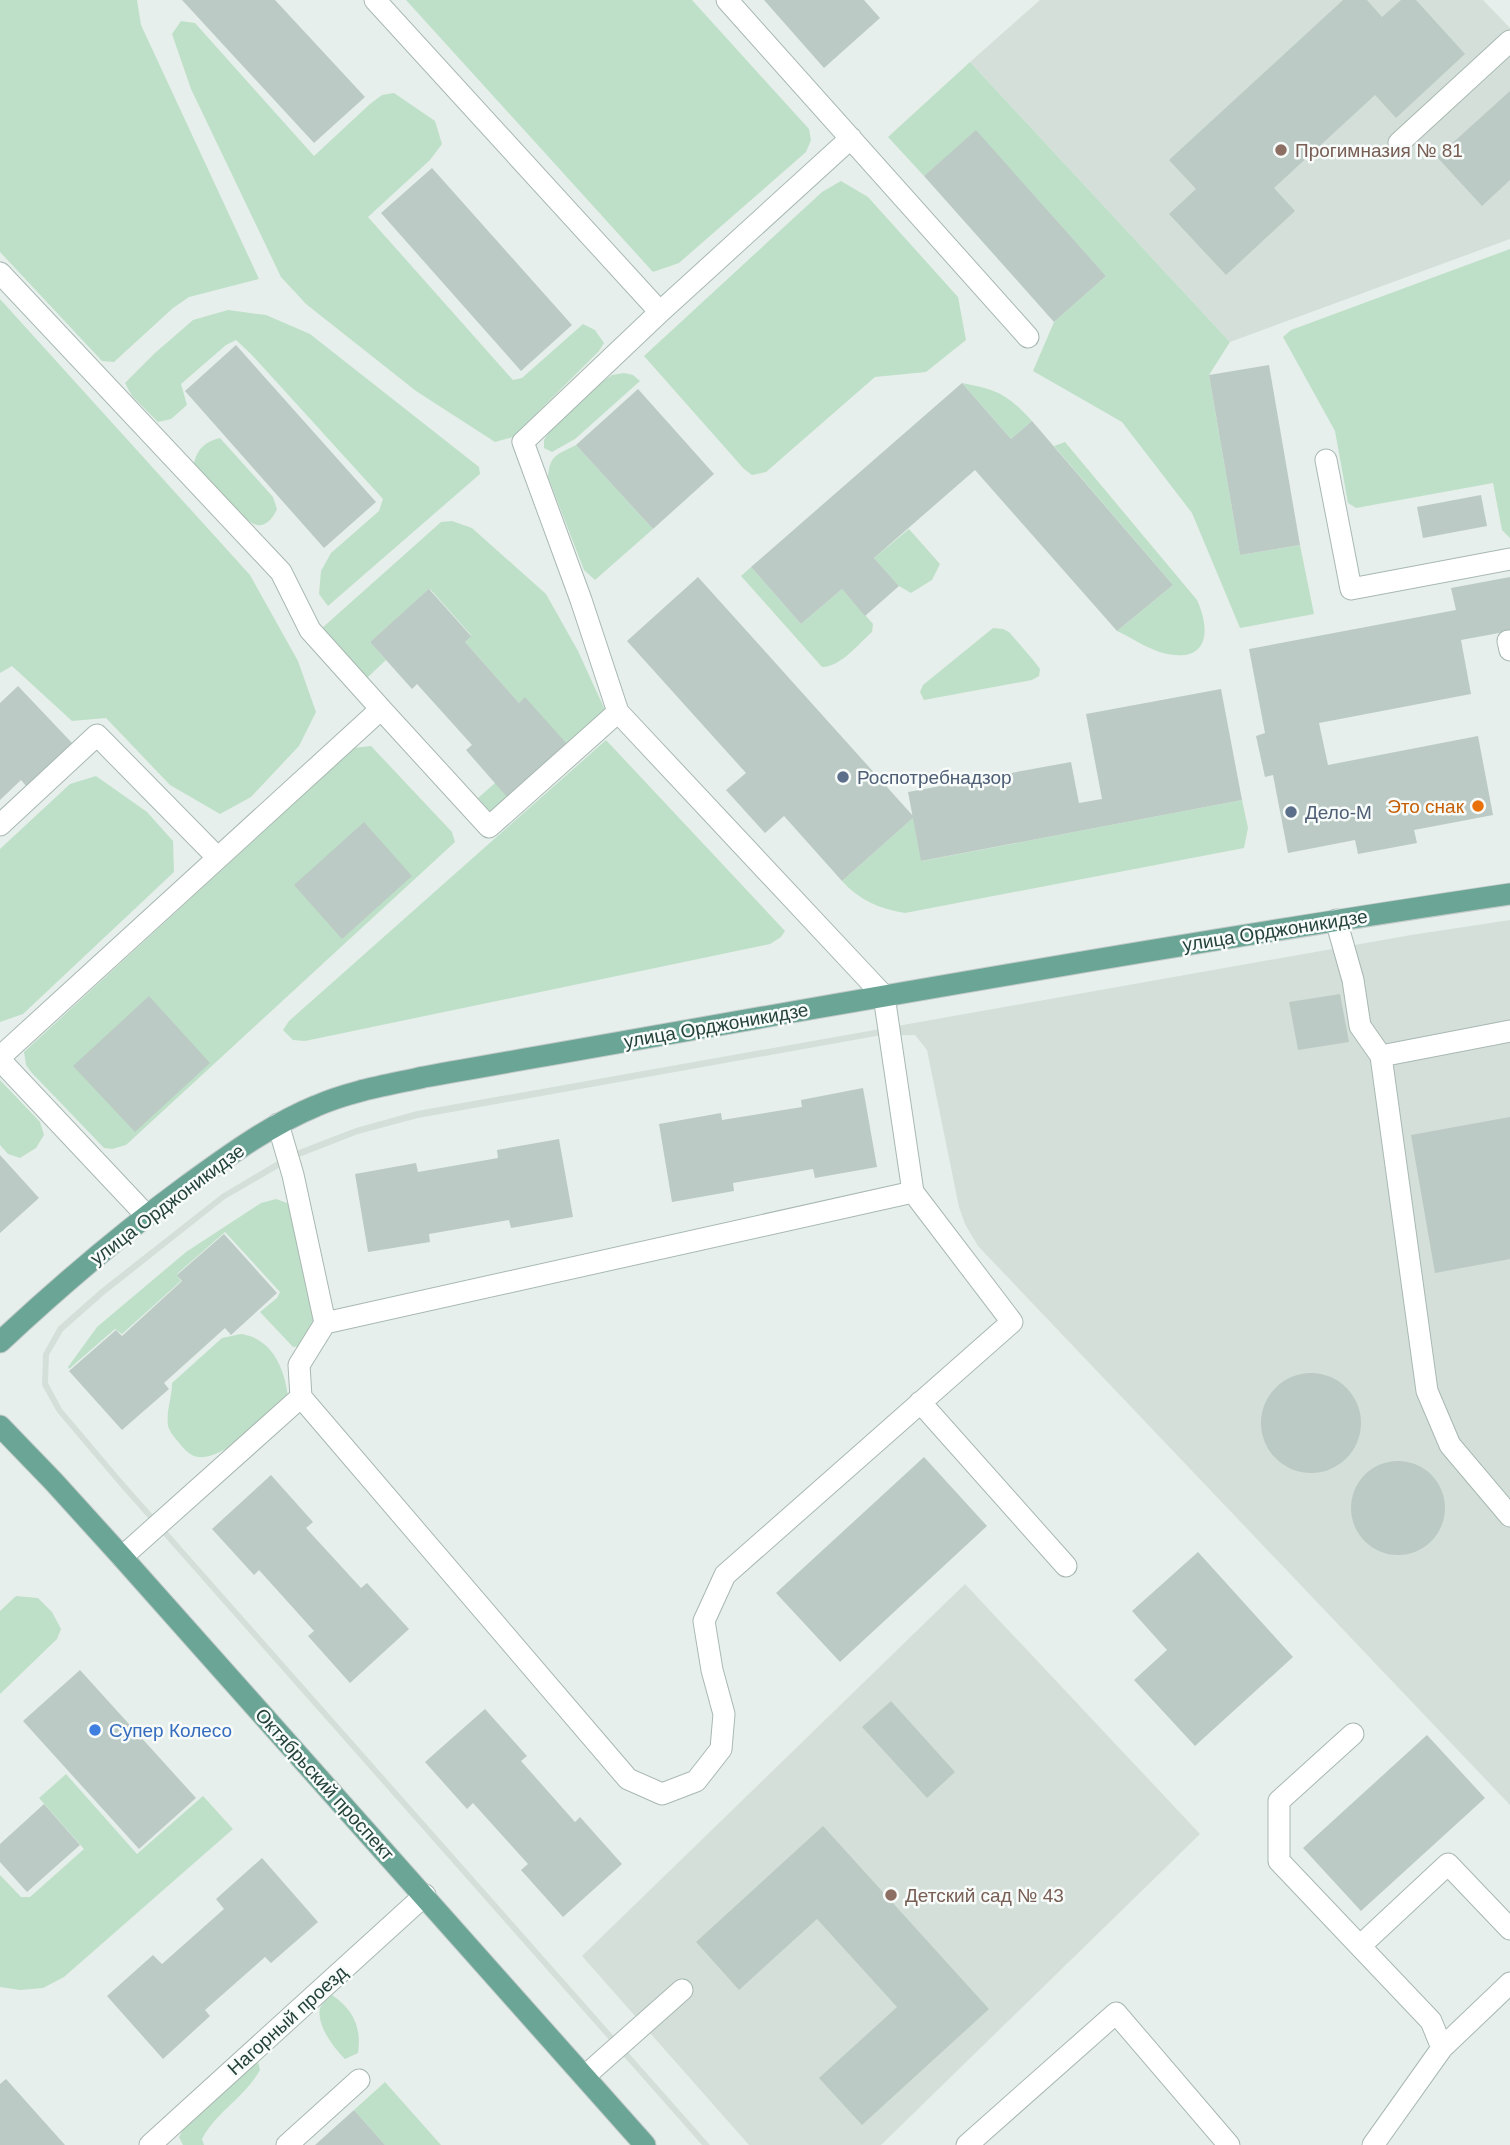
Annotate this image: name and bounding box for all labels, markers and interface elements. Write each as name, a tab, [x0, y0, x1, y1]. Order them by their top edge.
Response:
place label: Прогимназия № 81	[1295, 140, 1463, 161]
marker: Прогимназия № 81	[1273, 142, 1289, 158]
place label: Роспотребнадзор	[857, 767, 1012, 788]
marker: Роспотребнадзор	[835, 769, 851, 785]
place label: Это снак	[1387, 796, 1465, 817]
marker: Это снак	[1470, 798, 1486, 814]
place label: Дело-М	[1305, 802, 1372, 823]
marker: Дело-М	[1283, 804, 1299, 820]
street label: улица Орджоникидзе	[1181, 905, 1369, 955]
street label: улица Орджоникидзе	[622, 999, 810, 1052]
street label: улица Орджоникидзе	[86, 1140, 248, 1269]
street label: Октябрьский проспект	[251, 1704, 399, 1865]
place label: Супер Колесо	[109, 1720, 232, 1741]
marker: Супер Колесо	[87, 1722, 103, 1738]
place label: Детский сад № 43	[905, 1885, 1064, 1906]
marker: Детский сад № 43	[883, 1887, 899, 1903]
street label: Нагорный проезд	[223, 1961, 351, 2079]

